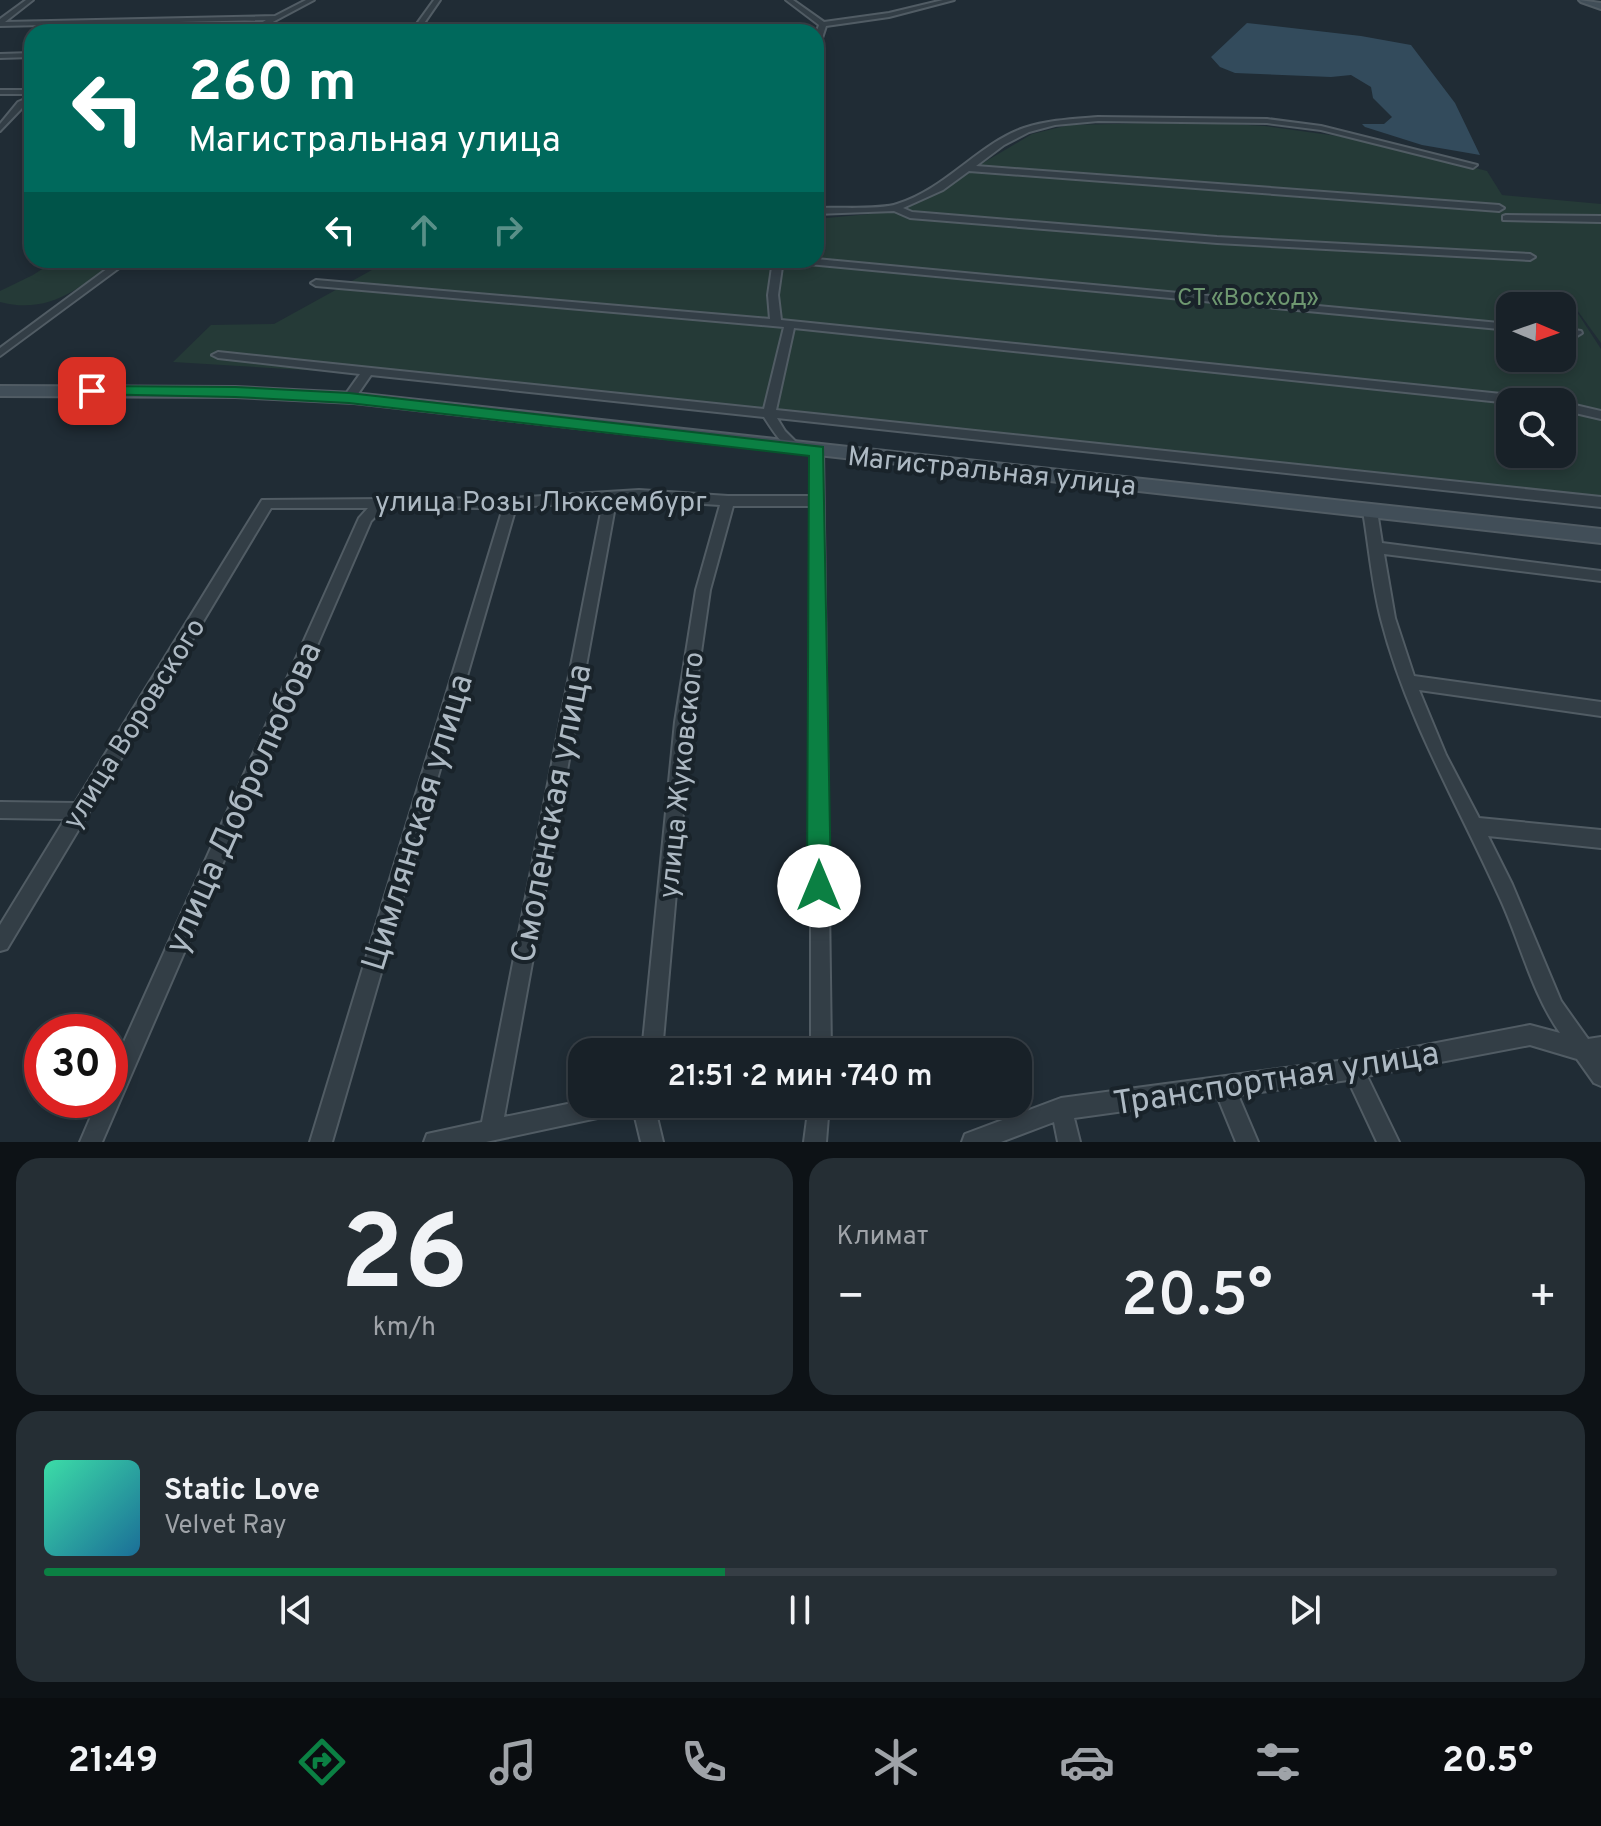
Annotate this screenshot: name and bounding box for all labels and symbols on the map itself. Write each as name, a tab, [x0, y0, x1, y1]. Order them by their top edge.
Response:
park label: СТ «Восход»	[1177, 284, 1319, 314]
north arrow	[1496, 292, 1576, 372]
pin	[58, 357, 126, 425]
street label: Магистральная улица	[846, 440, 1138, 506]
street label: улица Розы Люксембург	[375, 486, 707, 522]
street label: улица Воровского	[56, 612, 215, 837]
street label: улица Добролюбова	[157, 636, 333, 961]
street label: улица Жуковского	[652, 650, 714, 900]
street label: Смоленская улица	[503, 661, 603, 967]
street label: Цимлянская улица	[354, 669, 485, 977]
position arrow	[777, 844, 861, 928]
speed limit sign: 30	[24, 1014, 128, 1118]
street label: Транспортная улица	[1111, 1033, 1442, 1127]

